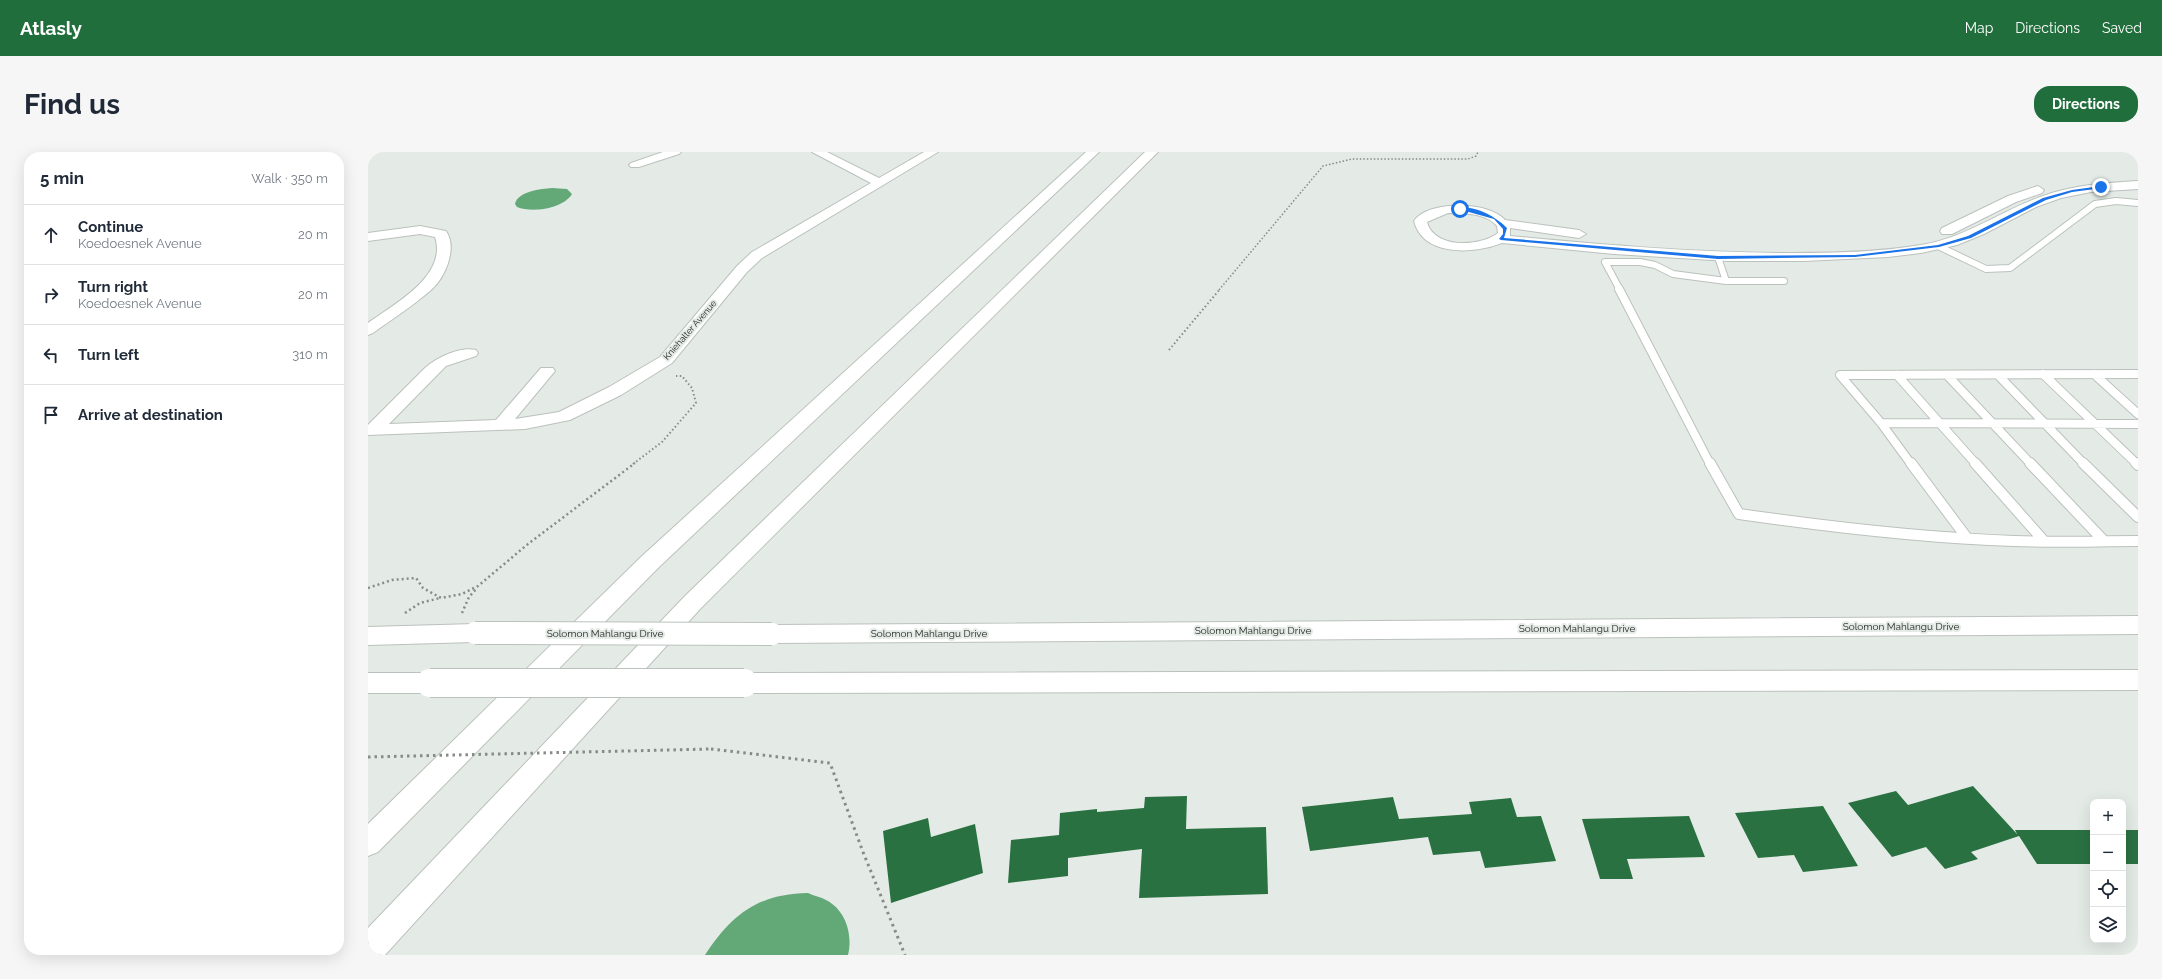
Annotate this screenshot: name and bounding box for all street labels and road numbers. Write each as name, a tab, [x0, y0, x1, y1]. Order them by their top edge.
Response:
street label: Kniehalter Avenue	[661, 298, 719, 362]
street label: Solomon Mahlangu Drive	[1843, 621, 1959, 632]
street label: Solomon Mahlangu Drive	[1519, 623, 1635, 634]
street label: Solomon Mahlangu Drive	[1195, 625, 1311, 636]
street label: Solomon Mahlangu Drive	[547, 628, 663, 639]
street label: Solomon Mahlangu Drive	[871, 628, 987, 639]

